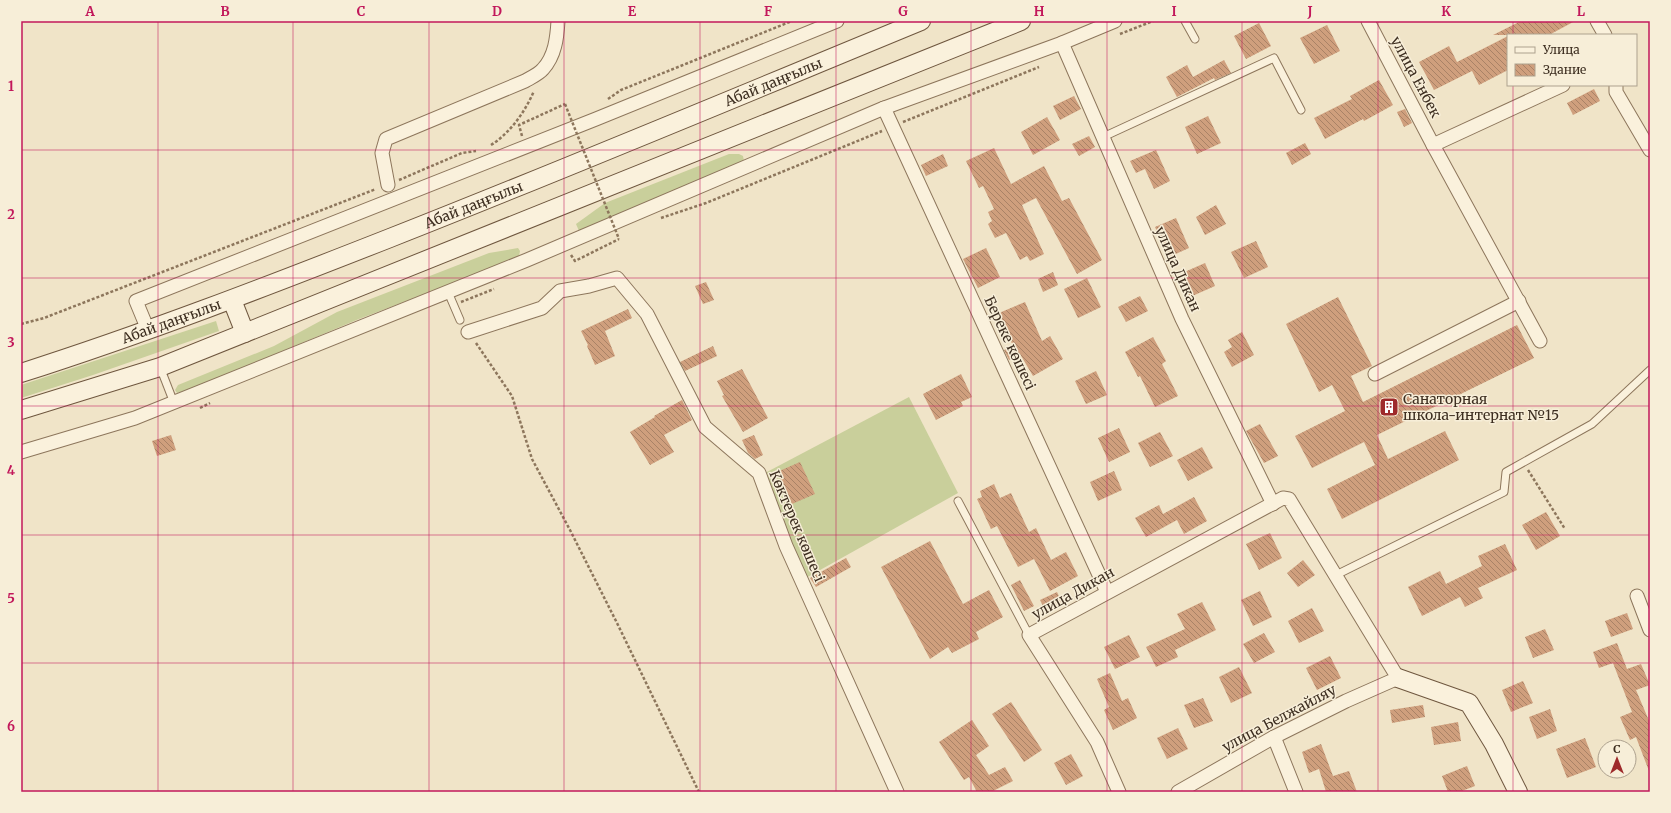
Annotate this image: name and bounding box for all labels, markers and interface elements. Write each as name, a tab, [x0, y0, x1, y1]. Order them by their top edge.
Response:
text: A	[84, 3, 95, 20]
text: B	[220, 3, 230, 20]
text: C	[357, 3, 366, 20]
text: D	[492, 3, 502, 20]
text: E	[628, 3, 637, 20]
text: F	[764, 3, 772, 20]
text: G	[898, 3, 908, 20]
text: H	[1034, 3, 1045, 20]
text: I	[1171, 3, 1177, 20]
text: J	[1306, 3, 1313, 20]
text: K	[1441, 3, 1451, 20]
text: L	[1577, 3, 1586, 20]
street label: улица Енбек	[1387, 33, 1445, 121]
legend	[1507, 34, 1637, 86]
text: Улица	[1542, 42, 1580, 57]
street label: Абай даңғылы	[721, 54, 825, 111]
text: Здание	[1543, 62, 1586, 77]
text: 1	[8, 78, 14, 95]
street label: Абай даңғылы	[421, 177, 525, 233]
text: 2	[7, 206, 15, 223]
street label: улица Дикан	[1151, 224, 1205, 315]
street label: Береке көшесі	[980, 293, 1040, 393]
street label: Абай даңғылы	[118, 295, 223, 348]
text: 3	[7, 334, 15, 351]
place label: Санаторная школа-интернат №15	[1403, 390, 1559, 424]
building icon: Санаторная школа-интернат №15	[1378, 396, 1400, 418]
text: 4	[7, 462, 16, 479]
street label: Көктерек көшесі	[765, 467, 829, 585]
street label: улица Дикан	[1029, 563, 1118, 623]
text: 5	[7, 590, 15, 607]
street label: улица Белжайляу	[1219, 680, 1340, 756]
text: 6	[7, 718, 15, 735]
north arrow	[1597, 739, 1637, 779]
text: С	[1613, 742, 1621, 756]

